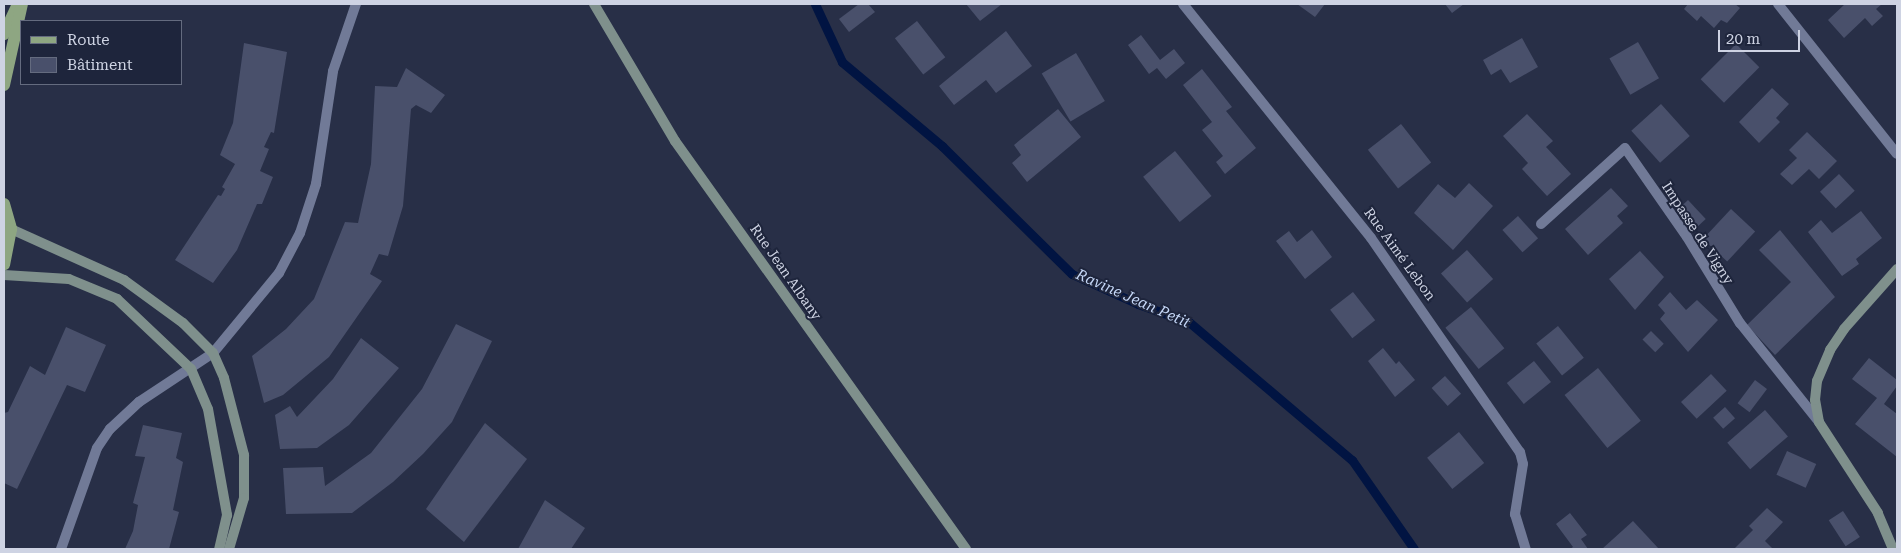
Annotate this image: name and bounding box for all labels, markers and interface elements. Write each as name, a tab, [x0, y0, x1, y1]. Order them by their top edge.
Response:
legend	[20, 20, 182, 85]
scale bar	[1721, 20, 1804, 52]
text: 20 m	[1726, 30, 1760, 48]
text: Route	[67, 31, 109, 49]
text: Bâtiment	[67, 56, 133, 74]
street label: Impasse de Vigny	[1659, 179, 1737, 287]
street label: Rue Aimé Lebon	[1361, 204, 1439, 304]
street label: Rue Jean Albany	[747, 221, 825, 323]
water label: Ravine Jean Petit	[1073, 266, 1193, 332]

